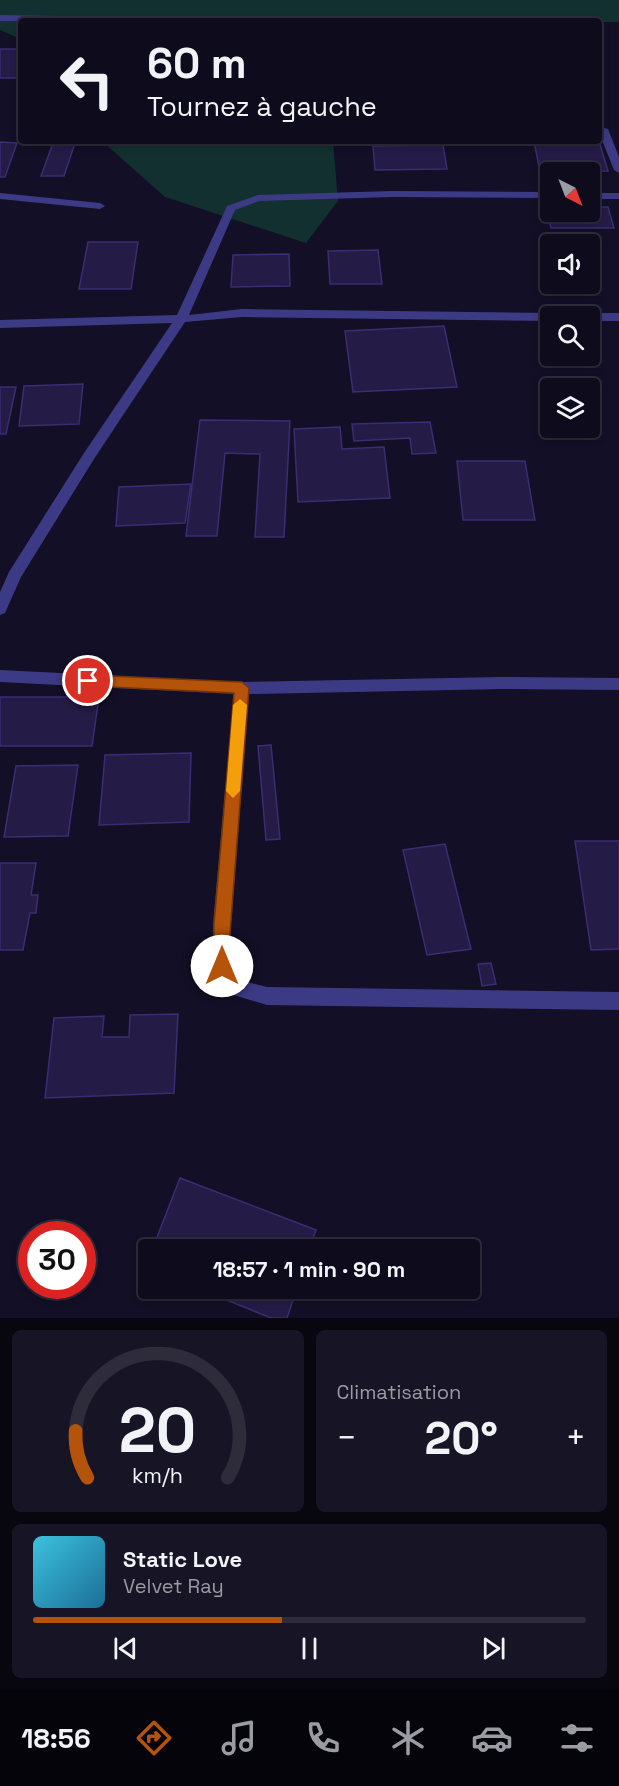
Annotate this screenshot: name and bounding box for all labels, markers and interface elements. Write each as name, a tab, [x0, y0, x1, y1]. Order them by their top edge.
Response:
text: 60 m	[147, 37, 247, 90]
icon: left	[48, 42, 126, 120]
text: Tournez à gauche	[147, 89, 377, 124]
north arrow	[540, 162, 600, 222]
map controls	[540, 162, 600, 438]
button: sound	[540, 234, 600, 294]
button: search	[540, 306, 600, 366]
button: layers	[540, 378, 600, 438]
pin	[62, 655, 113, 706]
icon: arrive	[71, 664, 104, 697]
position arrow	[190, 934, 254, 998]
speed limit sign: 30	[18, 1221, 96, 1299]
text: 18:57 · 1 min · 90 m	[213, 1255, 405, 1283]
text: Climatisation	[337, 1379, 461, 1405]
text: 20	[119, 1391, 196, 1470]
text: 20°	[424, 1410, 498, 1467]
text: −	[337, 1417, 357, 1459]
text: +	[566, 1417, 586, 1459]
text: km/h	[132, 1462, 183, 1489]
text: Static Love	[123, 1545, 242, 1573]
text: Velvet Ray	[123, 1573, 224, 1599]
icon: previous	[109, 1632, 142, 1665]
icon: pause	[293, 1632, 326, 1665]
icon: next	[477, 1632, 510, 1665]
icon: directions	[133, 1717, 175, 1759]
icon: music	[218, 1717, 260, 1759]
icon: phone	[302, 1717, 344, 1759]
icon: climate	[387, 1717, 429, 1759]
icon: car	[471, 1717, 513, 1759]
icon: filters	[556, 1717, 598, 1759]
text: 18:56	[21, 1721, 91, 1756]

